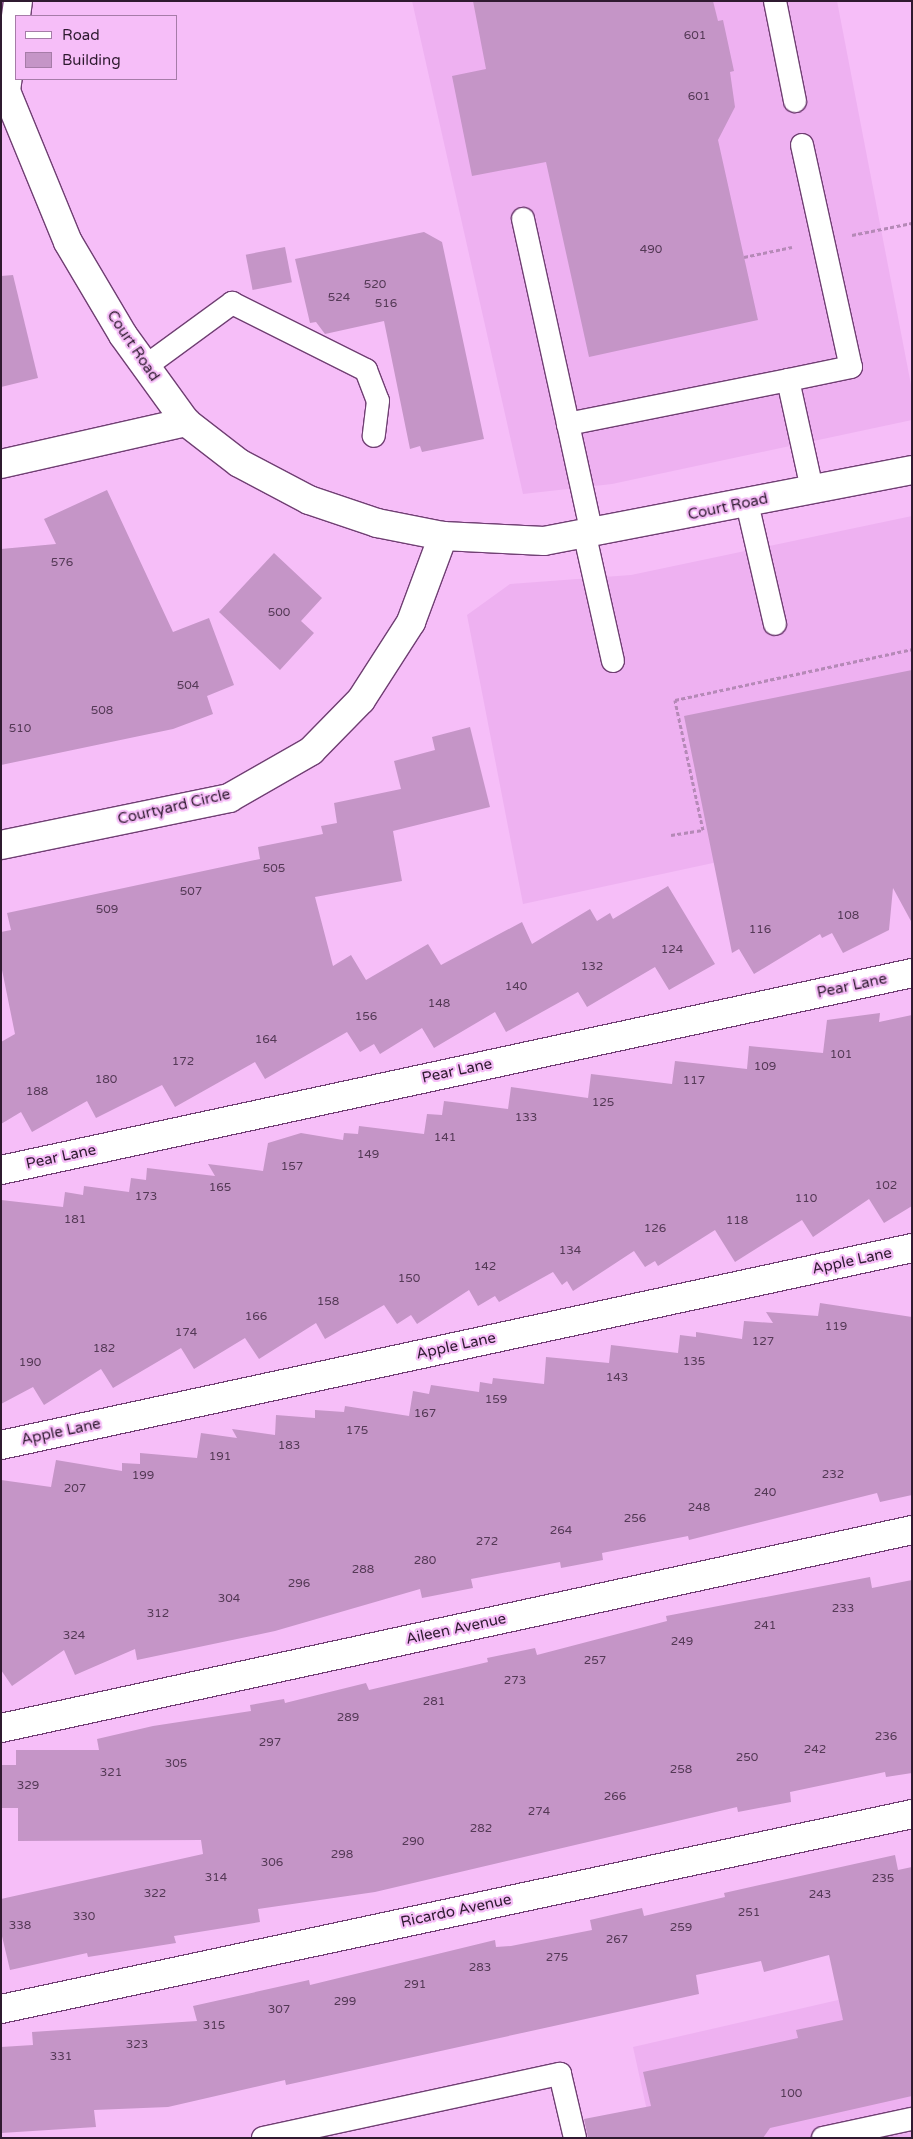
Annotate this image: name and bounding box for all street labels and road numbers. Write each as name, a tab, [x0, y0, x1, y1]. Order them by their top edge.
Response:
street label: Court Road	[103, 307, 163, 385]
street label: Court Road	[686, 490, 770, 524]
street label: Courtyard Circle	[116, 785, 232, 829]
street label: Pear Lane	[815, 970, 889, 1002]
street label: Pear Lane	[420, 1055, 494, 1087]
street label: Pear Lane	[24, 1141, 98, 1173]
street label: Apple Lane	[811, 1244, 893, 1278]
street label: Apple Lane	[415, 1329, 497, 1363]
street label: Apple Lane	[20, 1415, 102, 1449]
street label: Aileen Avenue	[404, 1610, 508, 1648]
street label: Ricardo Avenue	[399, 1890, 513, 1932]

